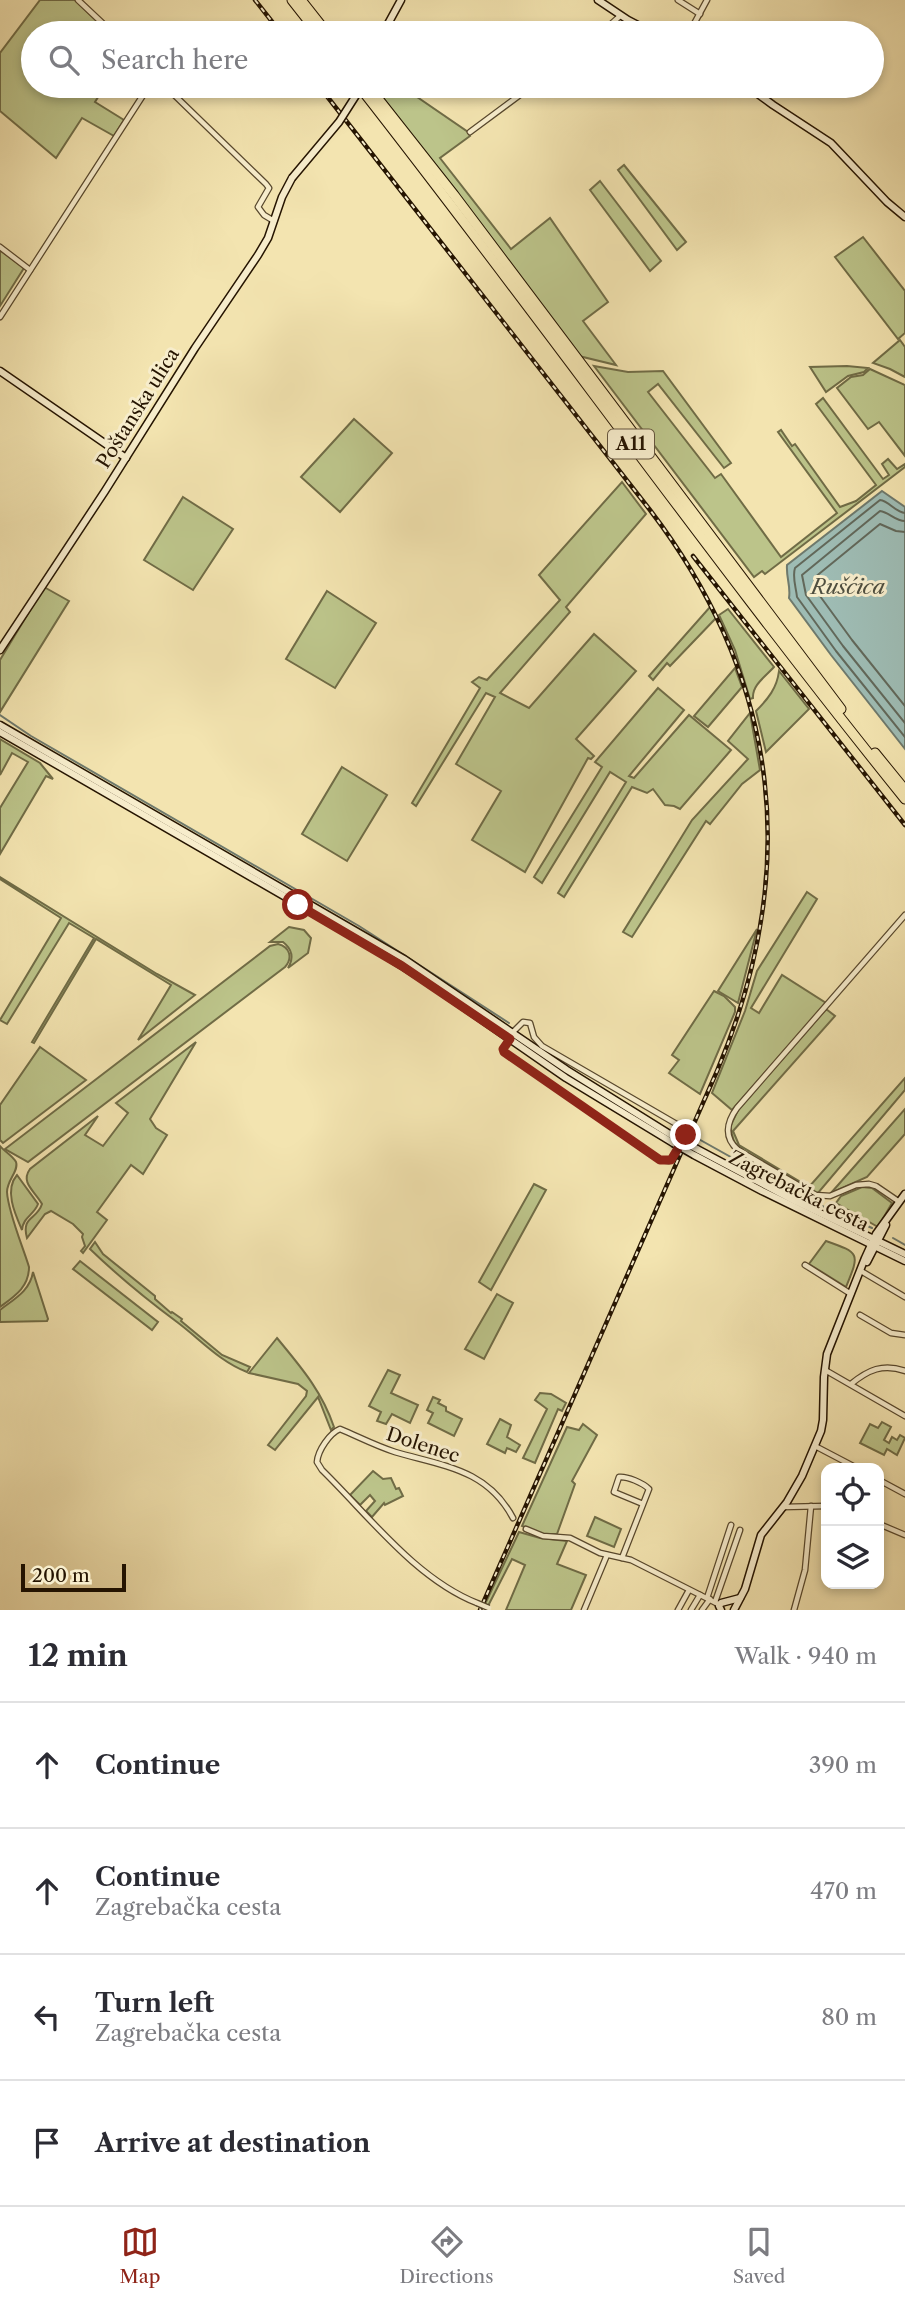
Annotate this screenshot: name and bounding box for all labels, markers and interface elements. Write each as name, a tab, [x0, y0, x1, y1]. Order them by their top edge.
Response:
search box	[21, 21, 884, 98]
icon: search	[45, 41, 83, 79]
text: Search here	[101, 44, 248, 76]
street label: Poštanska ulica	[92, 344, 184, 472]
road number: A11	[608, 430, 654, 458]
water label: Rušćica	[809, 574, 885, 599]
route start	[282, 889, 313, 920]
route end	[670, 1119, 701, 1150]
street label: Zagrebačka cesta	[725, 1146, 873, 1236]
street label: Dolenec	[383, 1422, 463, 1468]
map controls	[821, 1463, 884, 1589]
button: locate	[821, 1463, 884, 1526]
button: layers	[821, 1526, 884, 1589]
scale bar	[21, 1561, 126, 1593]
text: 200 m	[32, 1564, 90, 1587]
text: 12 min	[28, 1637, 128, 1674]
text: Walk · 940 m	[734, 1642, 877, 1670]
icon: ahead	[28, 1746, 66, 1784]
text: Continue	[95, 1749, 220, 1781]
text: 390 m	[809, 1751, 877, 1779]
text: Continue	[95, 1861, 220, 1893]
icon: ahead	[28, 1872, 66, 1910]
text: 470 m	[810, 1877, 877, 1905]
text: Zagrebačka cesta	[95, 1893, 281, 1921]
text: Turn left	[95, 1987, 214, 2019]
icon: left	[28, 1998, 66, 2036]
text: 80 m	[821, 2003, 877, 2031]
text: Zagrebačka cesta	[95, 2019, 281, 2047]
icon: arrive	[28, 2124, 66, 2162]
text: Arrive at destination	[95, 2127, 370, 2159]
tab: Map	[120, 2223, 160, 2288]
tab: Directions	[400, 2223, 493, 2288]
tab: Saved	[733, 2223, 785, 2288]

